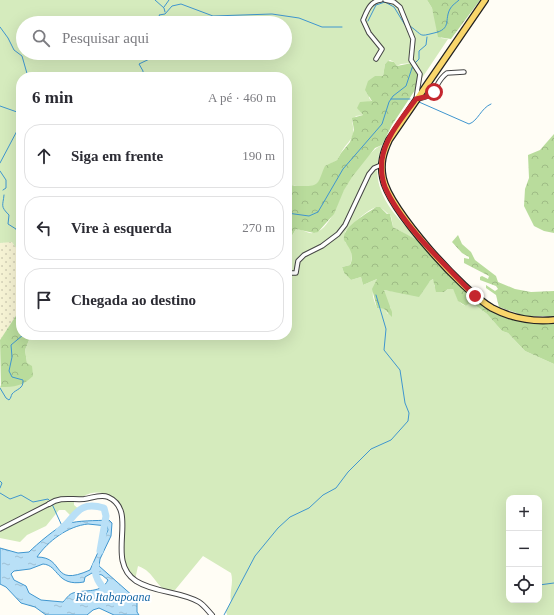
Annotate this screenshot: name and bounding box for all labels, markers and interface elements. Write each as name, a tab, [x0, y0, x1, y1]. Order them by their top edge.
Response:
search box	[16, 16, 292, 60]
icon: search	[30, 27, 52, 49]
text: Pesquisar aqui	[62, 30, 149, 46]
route start	[425, 83, 443, 101]
text: 6 min	[32, 88, 73, 107]
text: A pé · 460 m	[208, 90, 276, 105]
icon: ahead	[33, 145, 55, 167]
text: Siga em frente	[71, 148, 163, 164]
text: 190 m	[242, 148, 275, 163]
icon: left	[33, 217, 55, 239]
text: Vire à esquerda	[71, 220, 172, 236]
text: 270 m	[242, 220, 275, 235]
route end	[466, 287, 484, 305]
icon: arrive	[33, 289, 55, 311]
text: Chegada ao destino	[71, 292, 196, 308]
map controls	[506, 495, 542, 603]
button: +	[506, 495, 542, 531]
button: −	[506, 531, 542, 567]
button: locate	[506, 567, 542, 603]
water label: Rio Itabapoana	[75, 590, 151, 604]

